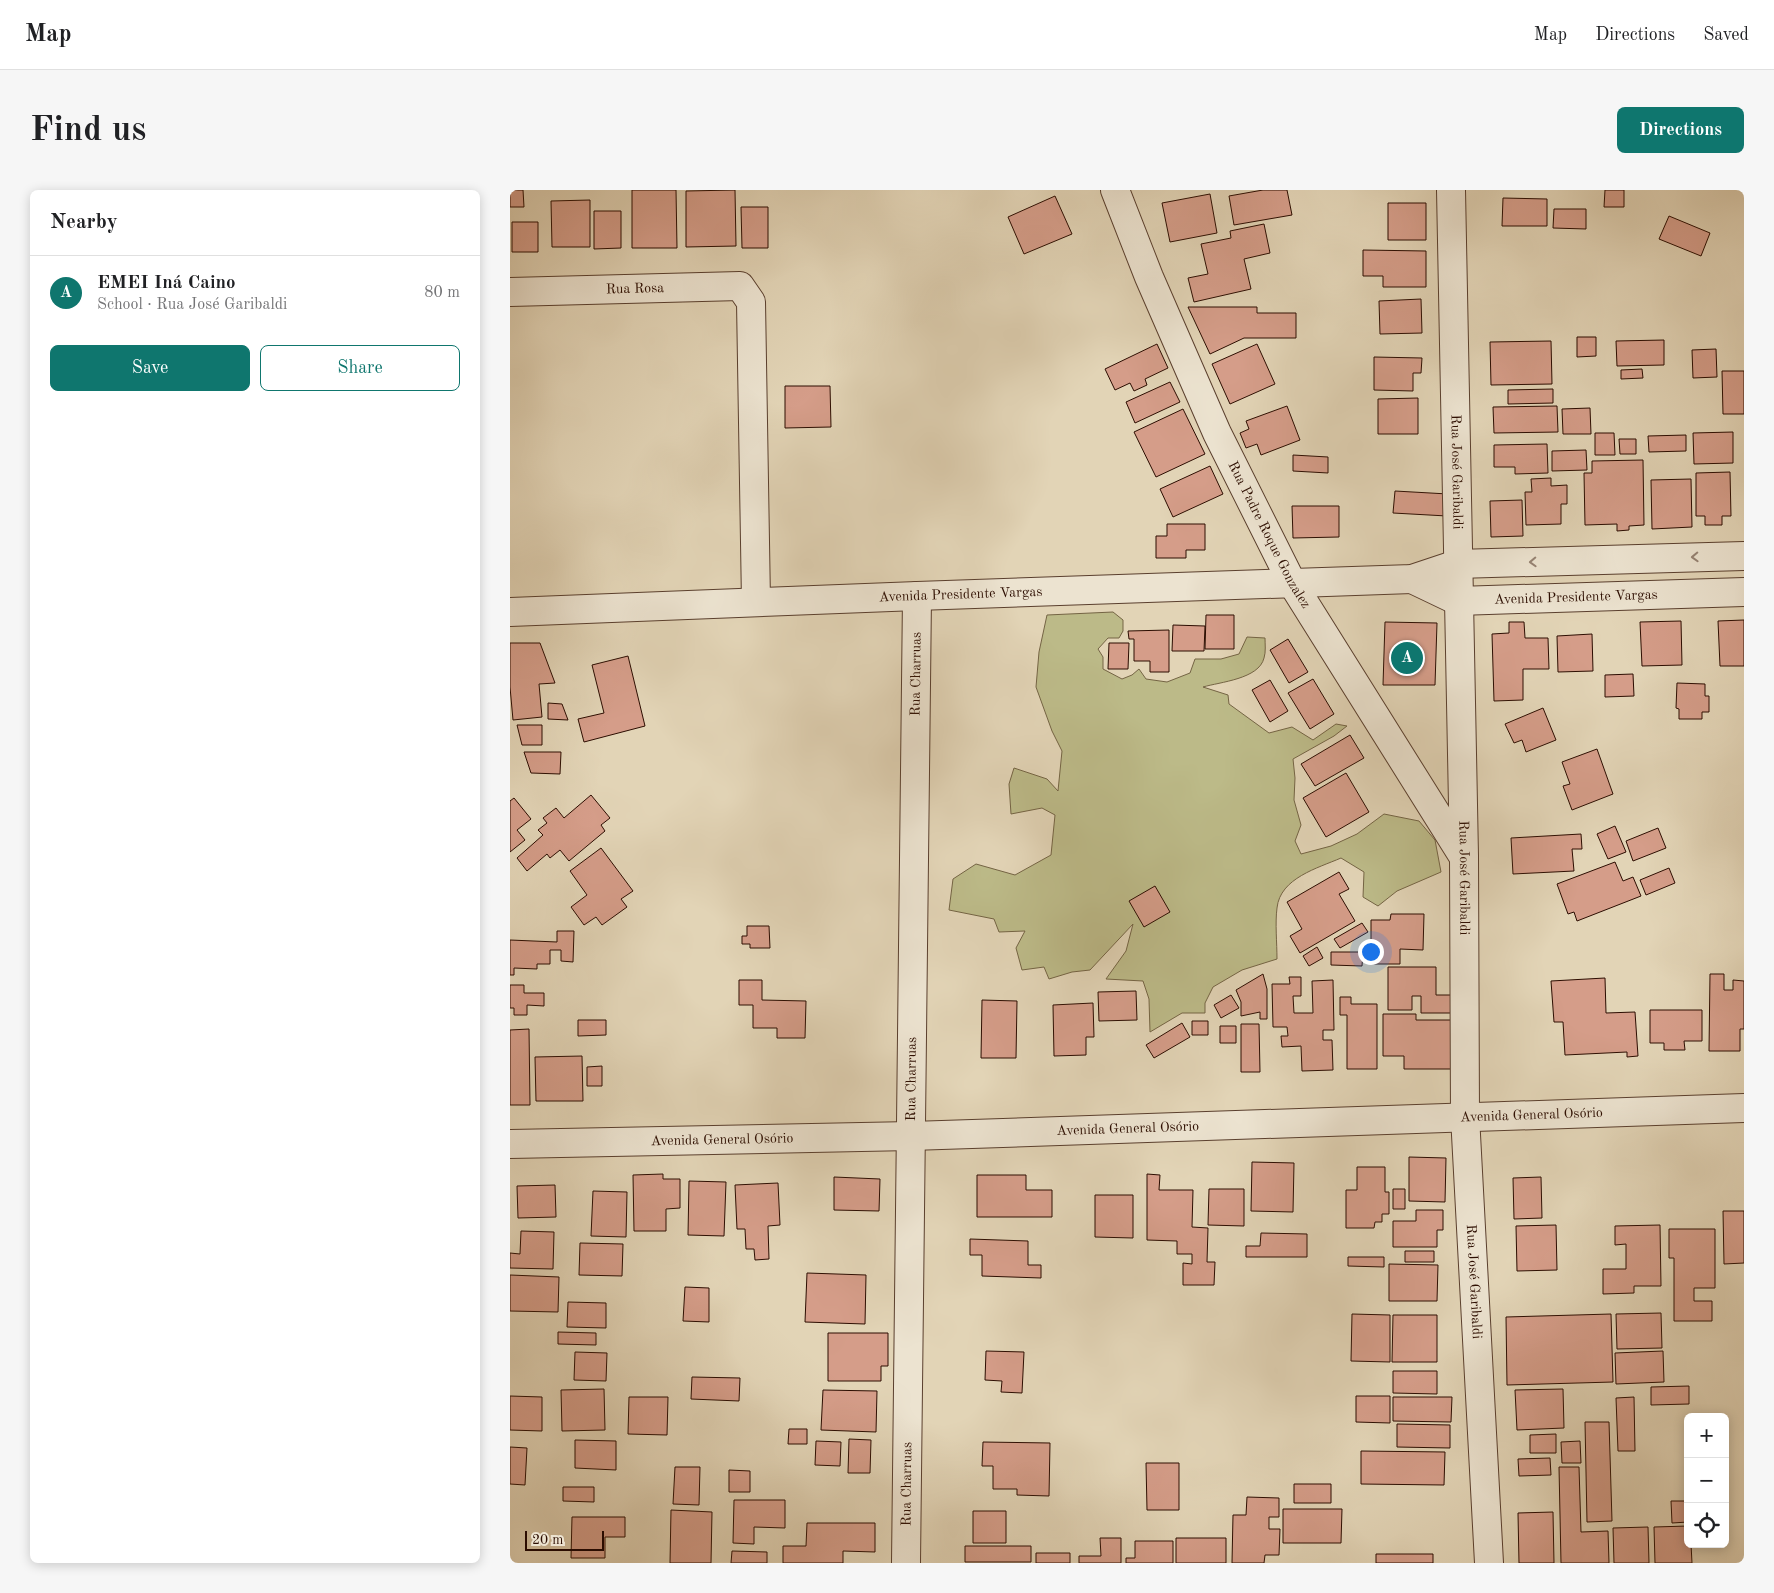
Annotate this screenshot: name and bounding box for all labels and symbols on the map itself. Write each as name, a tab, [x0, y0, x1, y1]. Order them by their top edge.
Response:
street label: Rua Rosa	[606, 281, 664, 296]
street label: Rua José Garibaldi	[1448, 414, 1465, 530]
street label: Rua Padre Roque Gonzalez	[1225, 459, 1313, 611]
one-way arrow	[1691, 552, 1699, 563]
one-way arrow	[1529, 557, 1536, 567]
street label: Avenida Presidente Vargas	[879, 585, 1043, 604]
street label: Avenida Presidente Vargas	[1494, 588, 1658, 607]
street label: Rua Charruas	[909, 632, 924, 716]
pin: A	[1391, 639, 1423, 677]
street label: Rua José Garibaldi	[1456, 820, 1471, 936]
your location	[1358, 939, 1384, 965]
street label: Rua Charruas	[904, 1037, 919, 1121]
street label: Avenida General Osório	[1460, 1106, 1603, 1125]
street label: Avenida General Osório	[1056, 1119, 1199, 1138]
street label: Avenida General Osório	[650, 1131, 794, 1148]
street label: Rua José Garibaldi	[1464, 1224, 1484, 1340]
street label: Rua Charruas	[899, 1442, 914, 1526]
scale bar	[525, 1528, 604, 1551]

